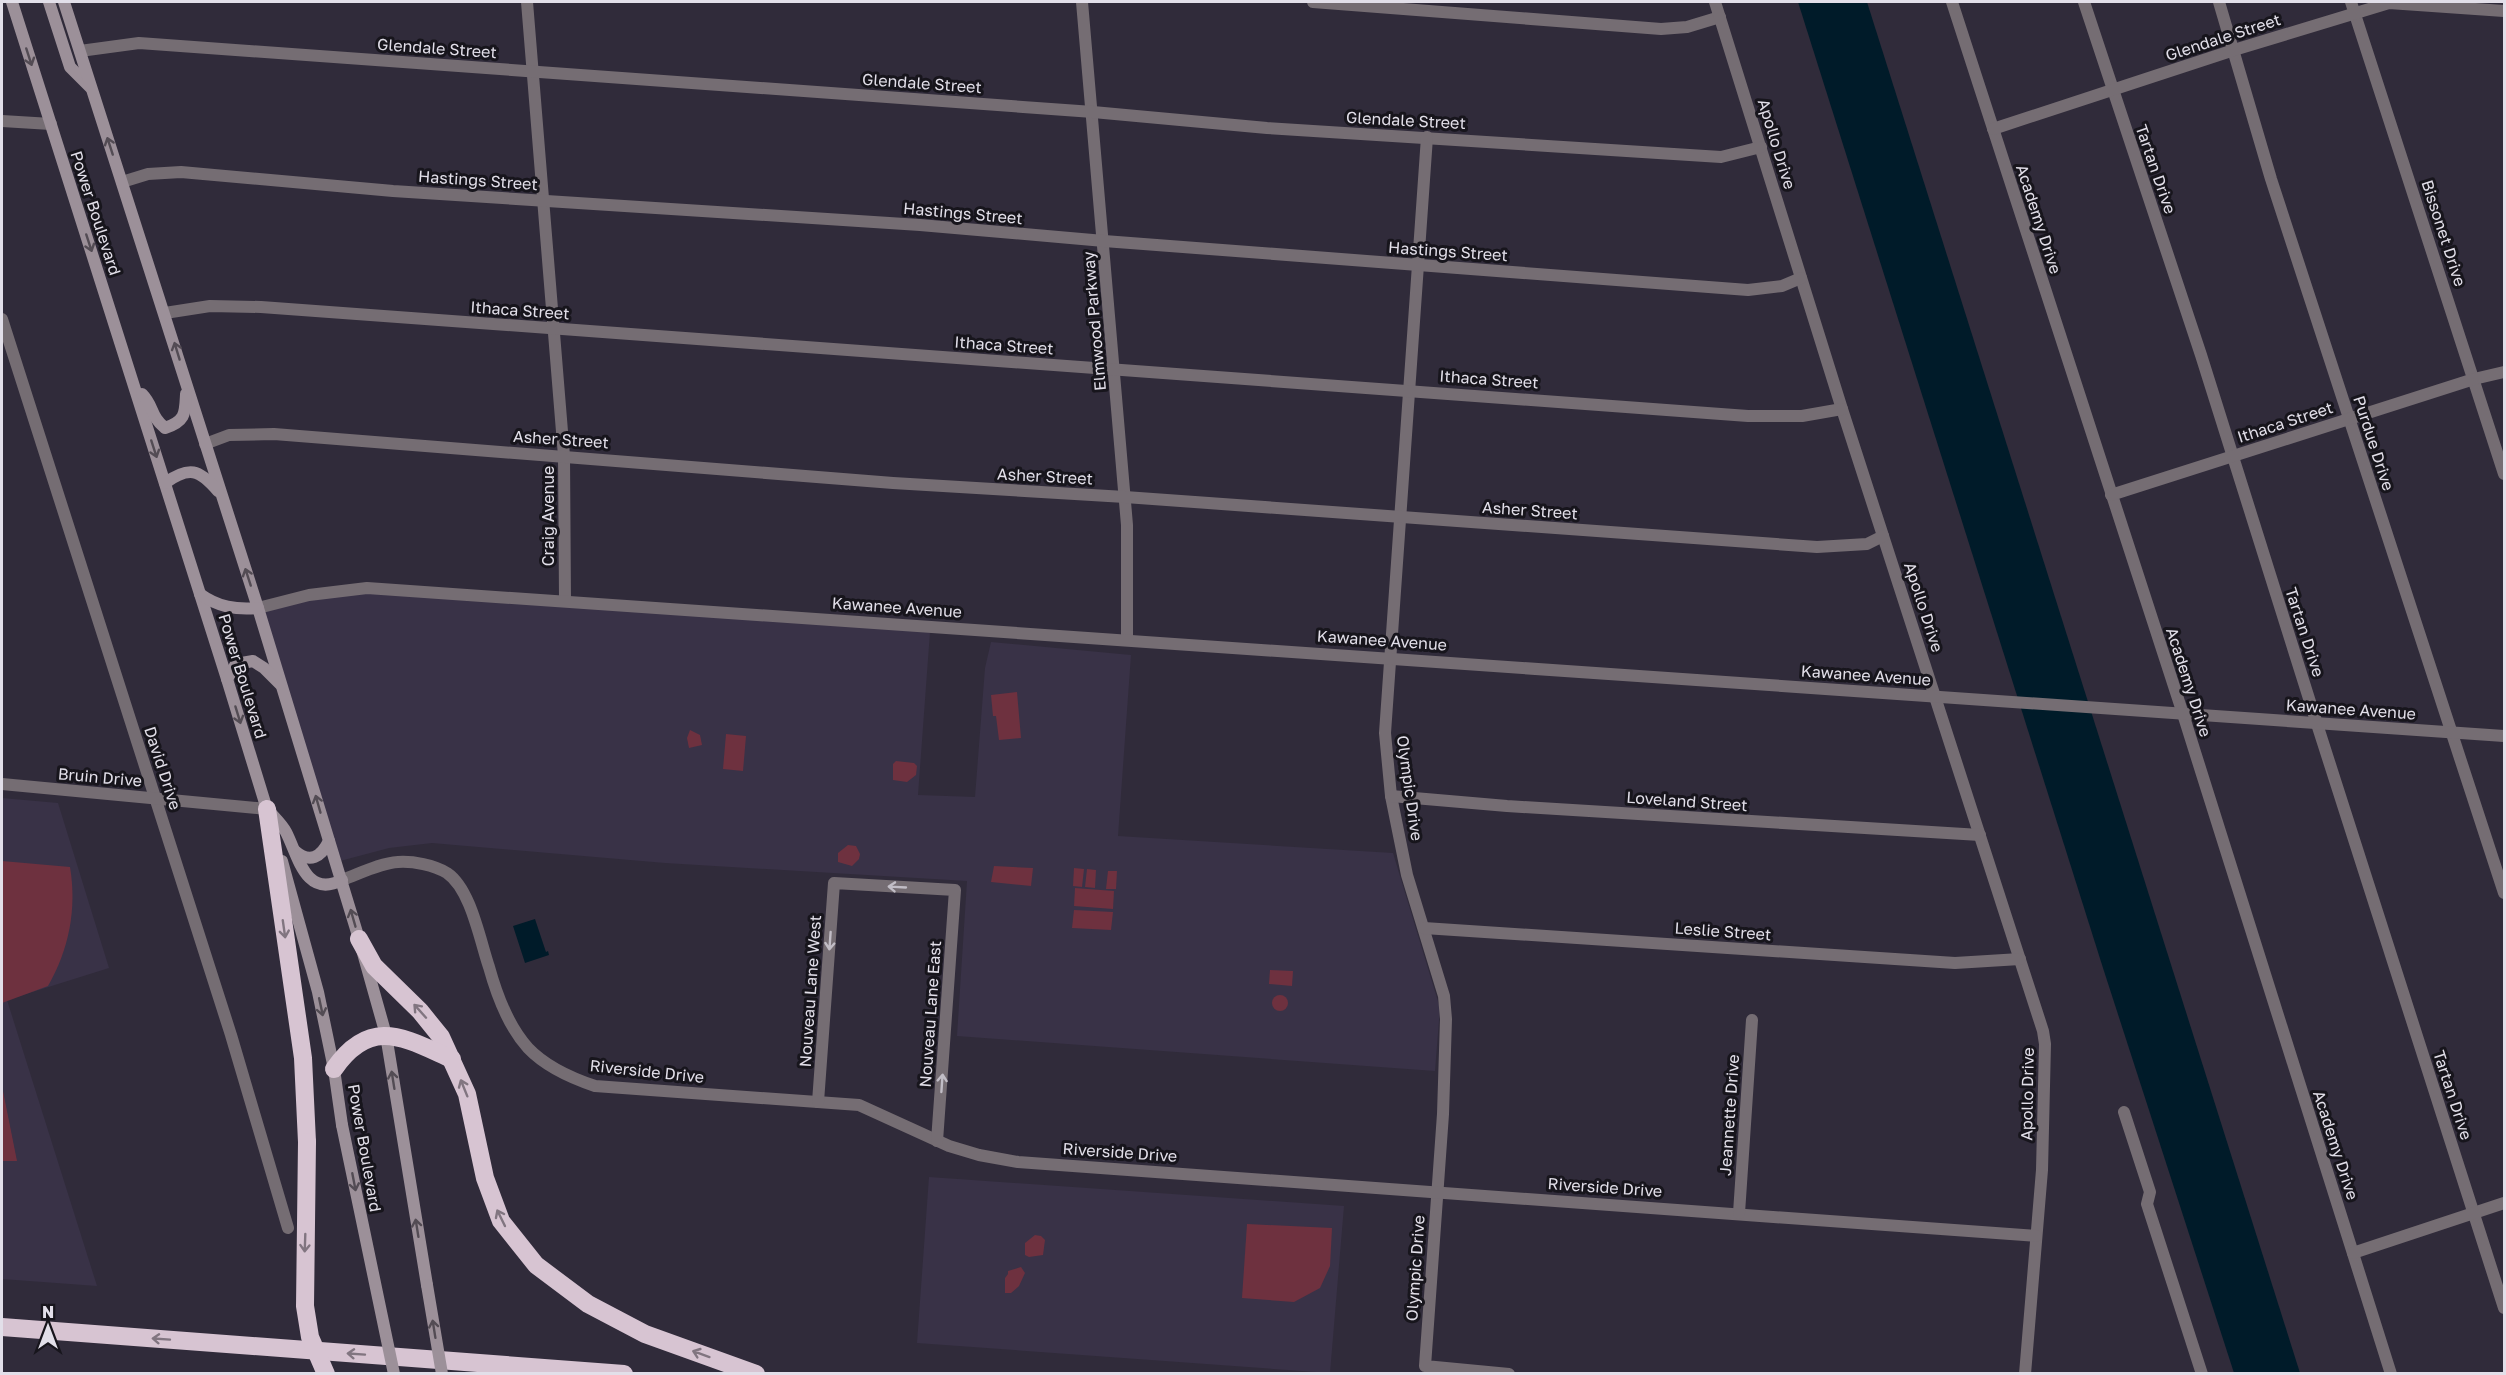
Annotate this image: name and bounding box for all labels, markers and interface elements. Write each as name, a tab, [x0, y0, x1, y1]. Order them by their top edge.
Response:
street label: Glendale Street	[2163, 9, 2283, 65]
street label: Glendale Street	[377, 34, 497, 62]
one-way arrow	[24, 47, 35, 66]
street label: Glendale Street	[862, 69, 982, 97]
street label: Apollo Drive	[1754, 96, 1800, 192]
street label: Glendale Street	[1346, 107, 1466, 133]
street label: Tartan Drive	[2131, 122, 2181, 216]
one-way arrow	[104, 137, 115, 156]
street label: Power Boulevard	[66, 148, 126, 278]
street label: Academy Drive	[2012, 162, 2066, 276]
street label: Hastings Street	[418, 166, 538, 194]
street label: Bissonet Drive	[2417, 177, 2471, 289]
street label: Hastings Street	[902, 198, 1024, 228]
one-way arrow	[84, 233, 95, 252]
street label: Hastings Street	[1388, 237, 1508, 265]
street label: Elmwood Parkway	[1078, 250, 1110, 392]
street label: Ithaca Street	[470, 297, 570, 323]
street label: Ithaca Street	[954, 332, 1054, 358]
one-way arrow	[171, 342, 182, 361]
street label: Ithaca Street	[1439, 366, 1539, 392]
street label: Purdue Drive	[2349, 393, 2399, 493]
street label: Ithaca Street	[2235, 397, 2335, 447]
street label: Asher Street	[512, 426, 610, 452]
one-way arrow	[149, 439, 160, 458]
street label: Asher Street	[997, 464, 1093, 488]
street label: Craig Avenue	[538, 466, 558, 566]
street label: Asher Street	[1481, 497, 1579, 523]
street label: Apollo Drive	[1900, 559, 1948, 655]
one-way arrow	[242, 568, 253, 587]
street label: Tartan Drive	[2281, 585, 2329, 679]
street label: Kawanee Avenue	[831, 592, 963, 622]
street label: Power Boulevard	[215, 611, 271, 741]
street label: Kawanee Avenue	[1316, 625, 1448, 655]
street label: Academy Drive	[2162, 625, 2216, 739]
street label: Kawanee Avenue	[1800, 660, 1932, 690]
street label: Kawanee Avenue	[2285, 694, 2417, 724]
one-way arrow	[233, 705, 244, 724]
street label: David Drive	[140, 724, 186, 812]
street label: Olympic Drive	[1393, 734, 1427, 842]
street label: Bruin Drive	[57, 763, 143, 791]
street label: Loveland Street	[1626, 787, 1748, 815]
one-way arrow	[312, 795, 323, 814]
one-way arrow	[887, 881, 907, 892]
one-way arrow	[347, 909, 358, 928]
street label: Nouveau Lane West	[795, 914, 825, 1068]
street label: Leslie Street	[1674, 918, 1772, 944]
one-way arrow	[278, 919, 289, 938]
one-way arrow	[824, 931, 835, 951]
street label: Nouveau Lane East	[915, 940, 945, 1088]
one-way arrow	[316, 997, 328, 1016]
one-way arrow	[413, 1004, 427, 1019]
street label: Apollo Drive	[2016, 1047, 2038, 1141]
street label: Tartan Drive	[2429, 1048, 2477, 1142]
street label: Jeannette Drive	[1715, 1054, 1743, 1176]
street label: Riverside Drive	[589, 1055, 705, 1087]
one-way arrow	[387, 1071, 398, 1091]
one-way arrow	[936, 1073, 947, 1093]
one-way arrow	[458, 1079, 469, 1097]
street label: Power Boulevard	[344, 1083, 386, 1213]
street label: Academy Drive	[2309, 1088, 2363, 1202]
street label: Riverside Drive	[1062, 1138, 1178, 1166]
one-way arrow	[349, 1172, 360, 1191]
street label: Riverside Drive	[1547, 1173, 1663, 1201]
one-way arrow	[495, 1210, 507, 1228]
street label: Olympic Drive	[1401, 1214, 1429, 1322]
one-way arrow	[412, 1218, 423, 1238]
one-way arrow	[299, 1232, 311, 1252]
north arrow	[18, 1297, 78, 1357]
text: N	[42, 1302, 54, 1322]
one-way arrow	[429, 1320, 440, 1340]
one-way arrow	[152, 1333, 172, 1344]
one-way arrow	[346, 1348, 366, 1359]
one-way arrow	[692, 1348, 710, 1359]

